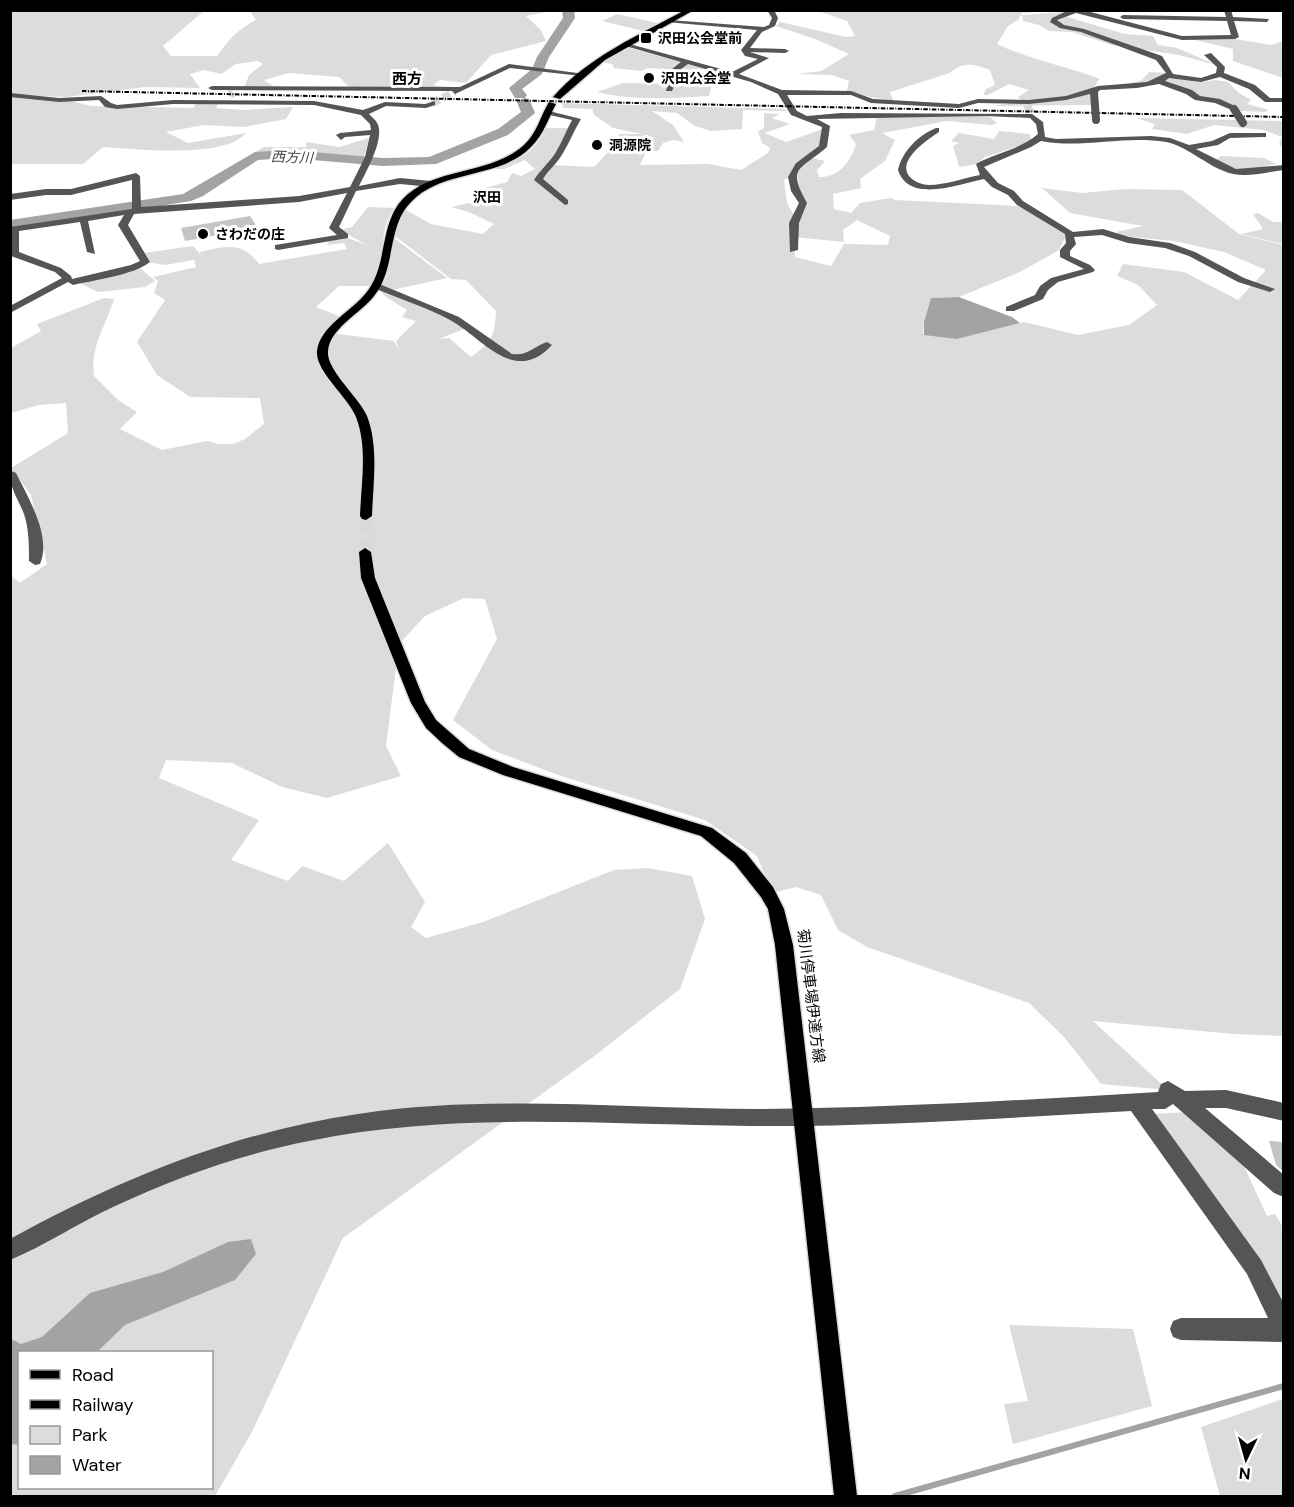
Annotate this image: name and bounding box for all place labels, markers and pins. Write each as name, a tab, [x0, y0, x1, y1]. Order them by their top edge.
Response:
place label: 沢田公会堂前	[658, 29, 742, 47]
marker: 沢田公会堂前	[639, 31, 653, 45]
place label: 沢田公会堂	[661, 69, 731, 87]
marker: 沢田公会堂	[642, 71, 656, 85]
place label: 洞源院	[609, 136, 651, 154]
marker: 洞源院	[590, 138, 604, 152]
place label: さわだの庄	[215, 225, 285, 243]
marker: さわだの庄	[196, 227, 210, 241]

